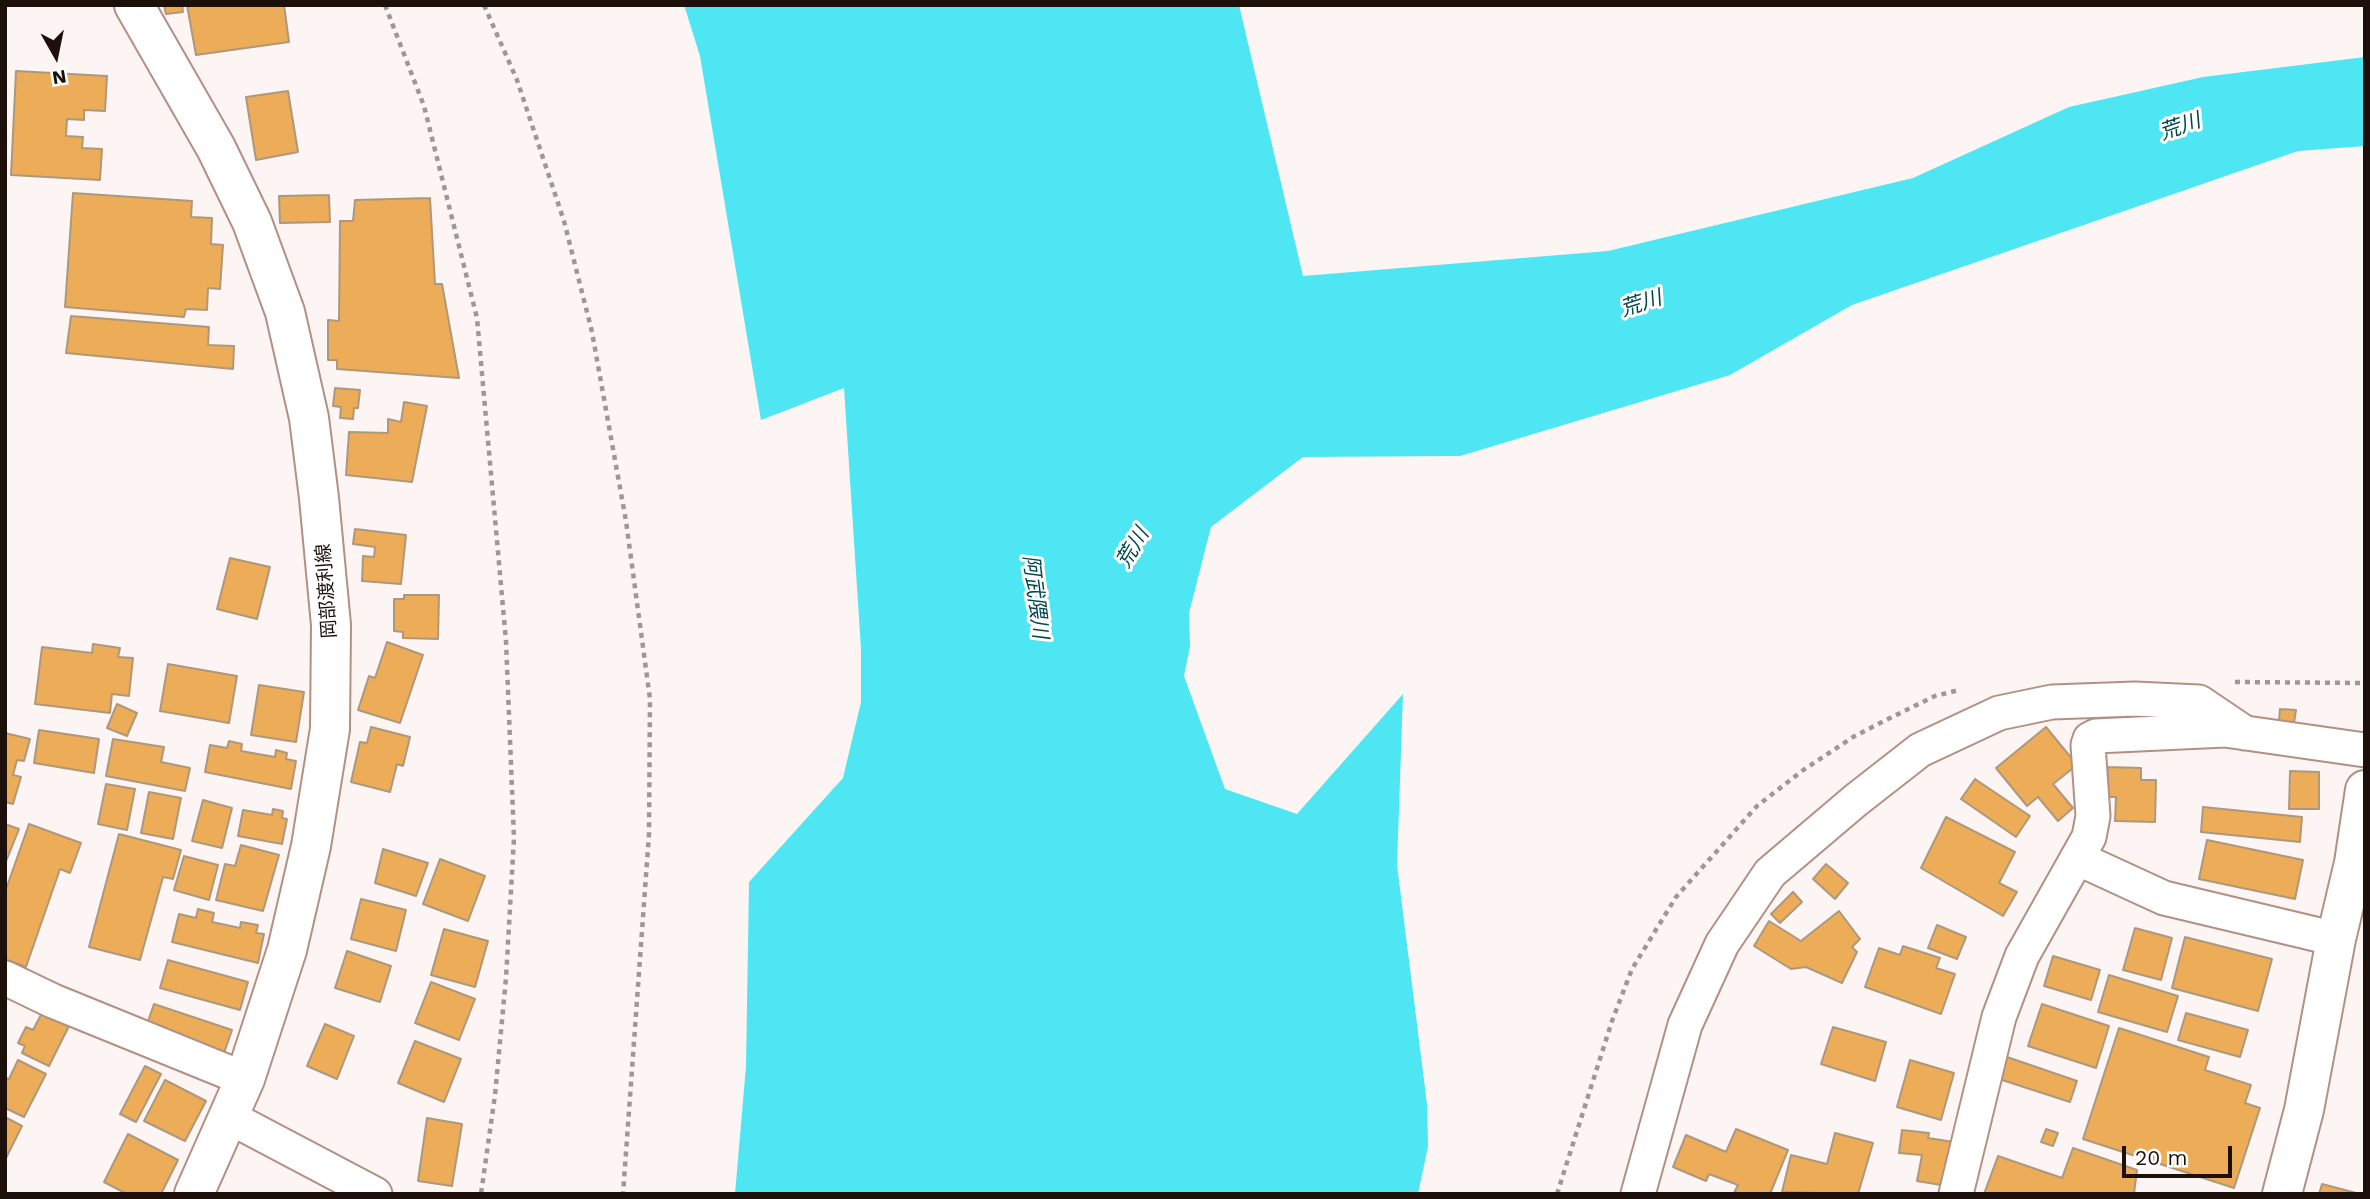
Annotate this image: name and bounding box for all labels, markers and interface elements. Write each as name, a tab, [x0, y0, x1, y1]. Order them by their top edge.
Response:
north arrow	[21, 21, 91, 91]
text: N	[51, 65, 68, 90]
water label: 荒川	[2156, 108, 2204, 146]
water label: 荒川	[1617, 286, 1665, 322]
water label: 荒川	[1111, 524, 1155, 572]
street label: 岡部渡利線	[312, 543, 342, 639]
water label: 阿武隈川	[1017, 554, 1053, 640]
scale bar	[2125, 1132, 2235, 1176]
text: 20 m	[2135, 1145, 2187, 1170]

